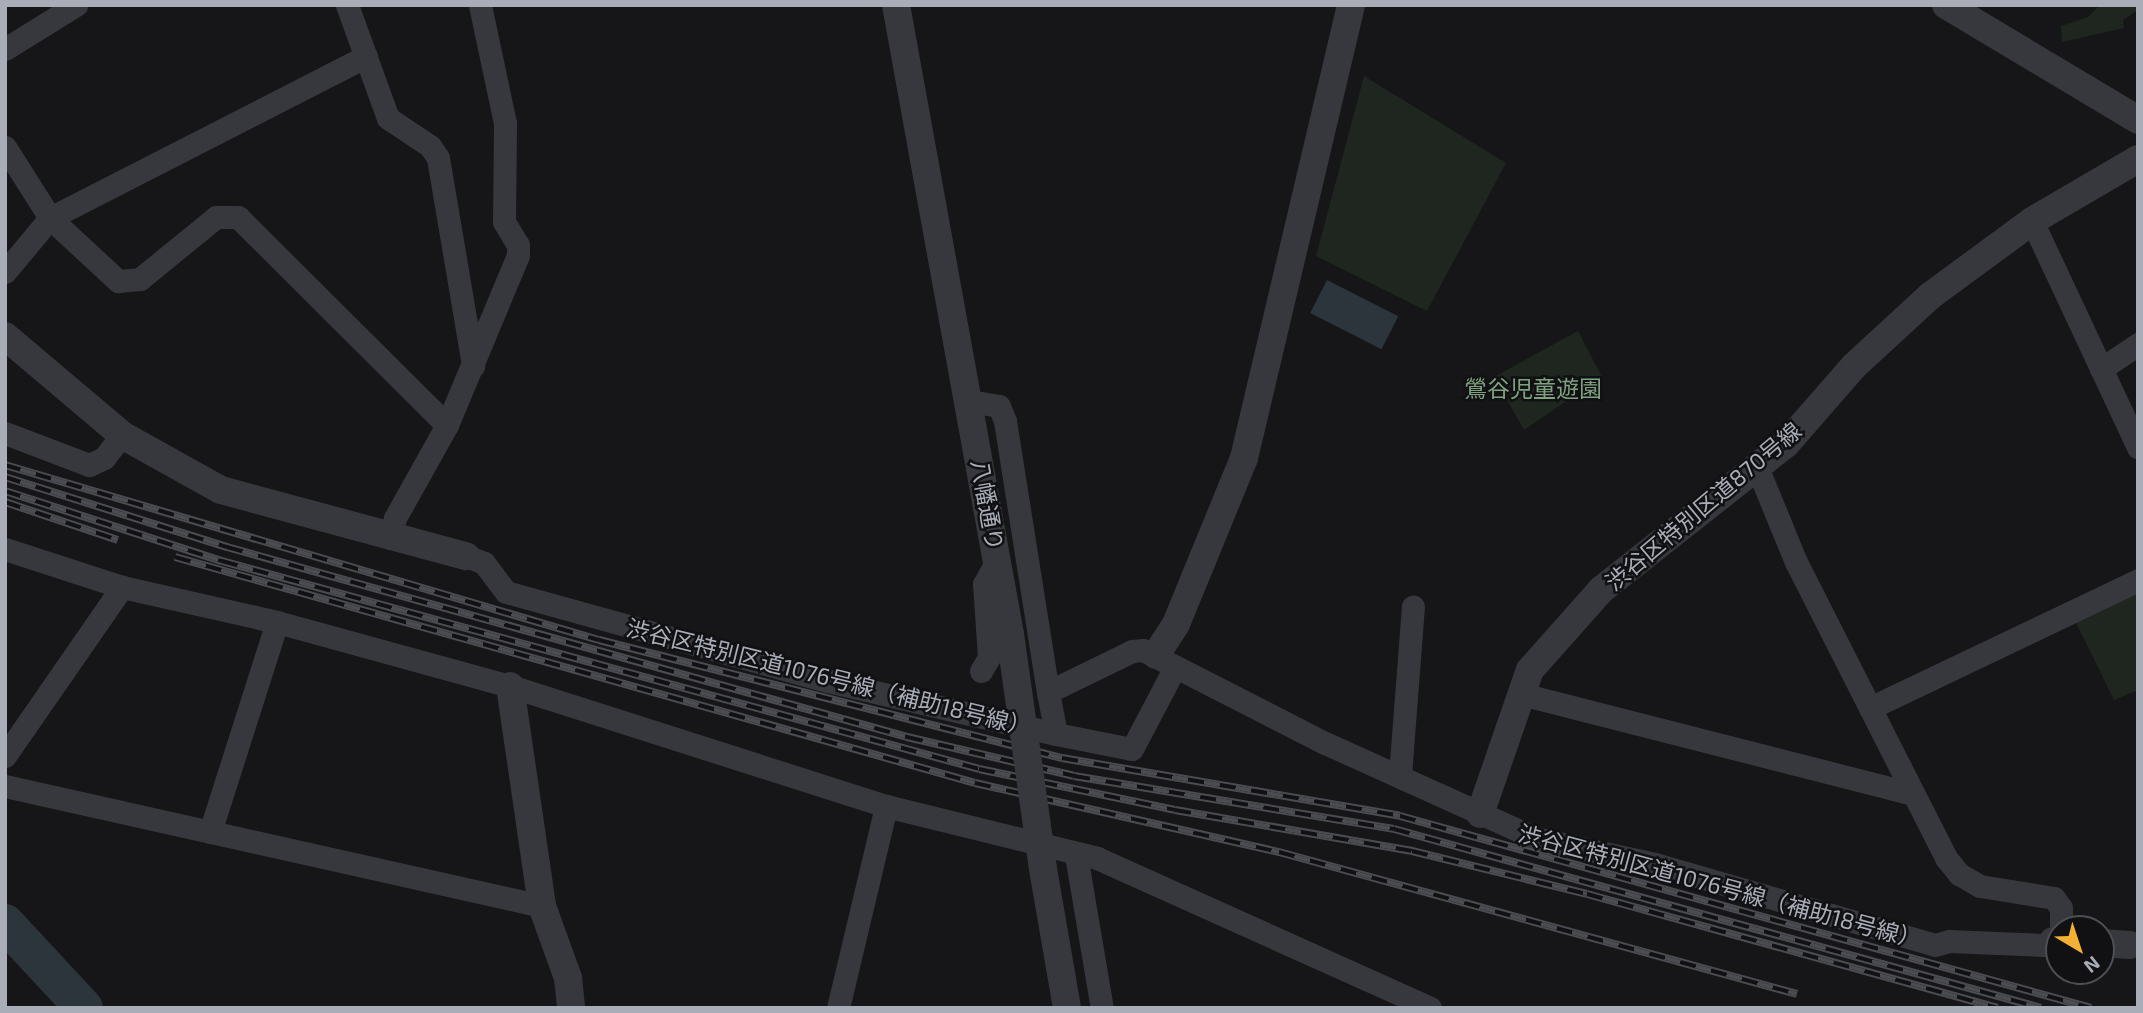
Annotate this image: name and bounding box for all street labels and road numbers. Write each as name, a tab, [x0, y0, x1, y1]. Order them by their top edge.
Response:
street label: 渋谷区特別区道870号線	[1600, 416, 1806, 596]
street label: 八幡通り	[966, 457, 1010, 553]
street label: 渋谷区特別区道1076号線（補助18号線）	[624, 613, 1034, 741]
street label: 渋谷区特別区道1076号線（補助18号線）	[1515, 819, 1925, 953]

